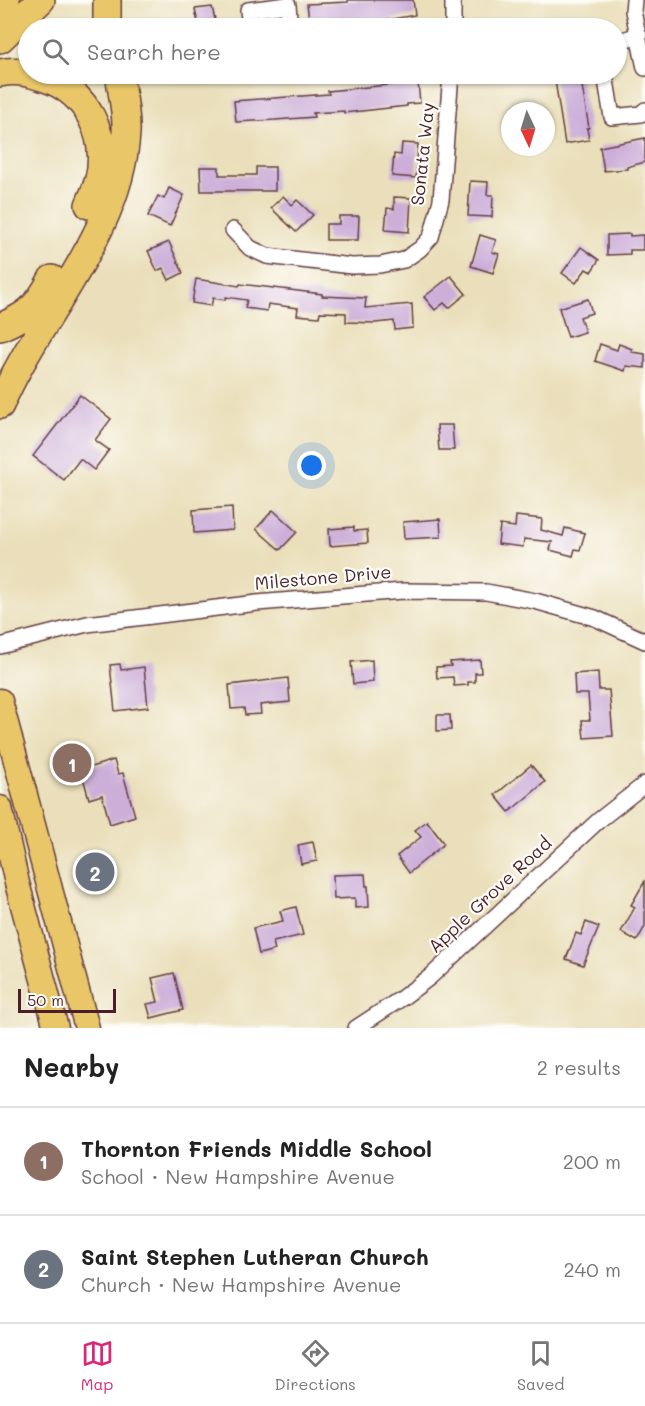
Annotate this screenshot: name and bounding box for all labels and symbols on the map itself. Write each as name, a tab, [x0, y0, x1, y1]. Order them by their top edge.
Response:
street label: Sonata Way	[405, 101, 439, 207]
north arrow	[501, 102, 555, 156]
your location	[297, 451, 326, 480]
street label: Milestone Drive	[253, 559, 392, 595]
pin: 1	[52, 740, 92, 786]
street label: Apple Grove Road	[422, 831, 556, 958]
pin: 2	[76, 850, 115, 894]
scale bar	[18, 986, 116, 1014]

